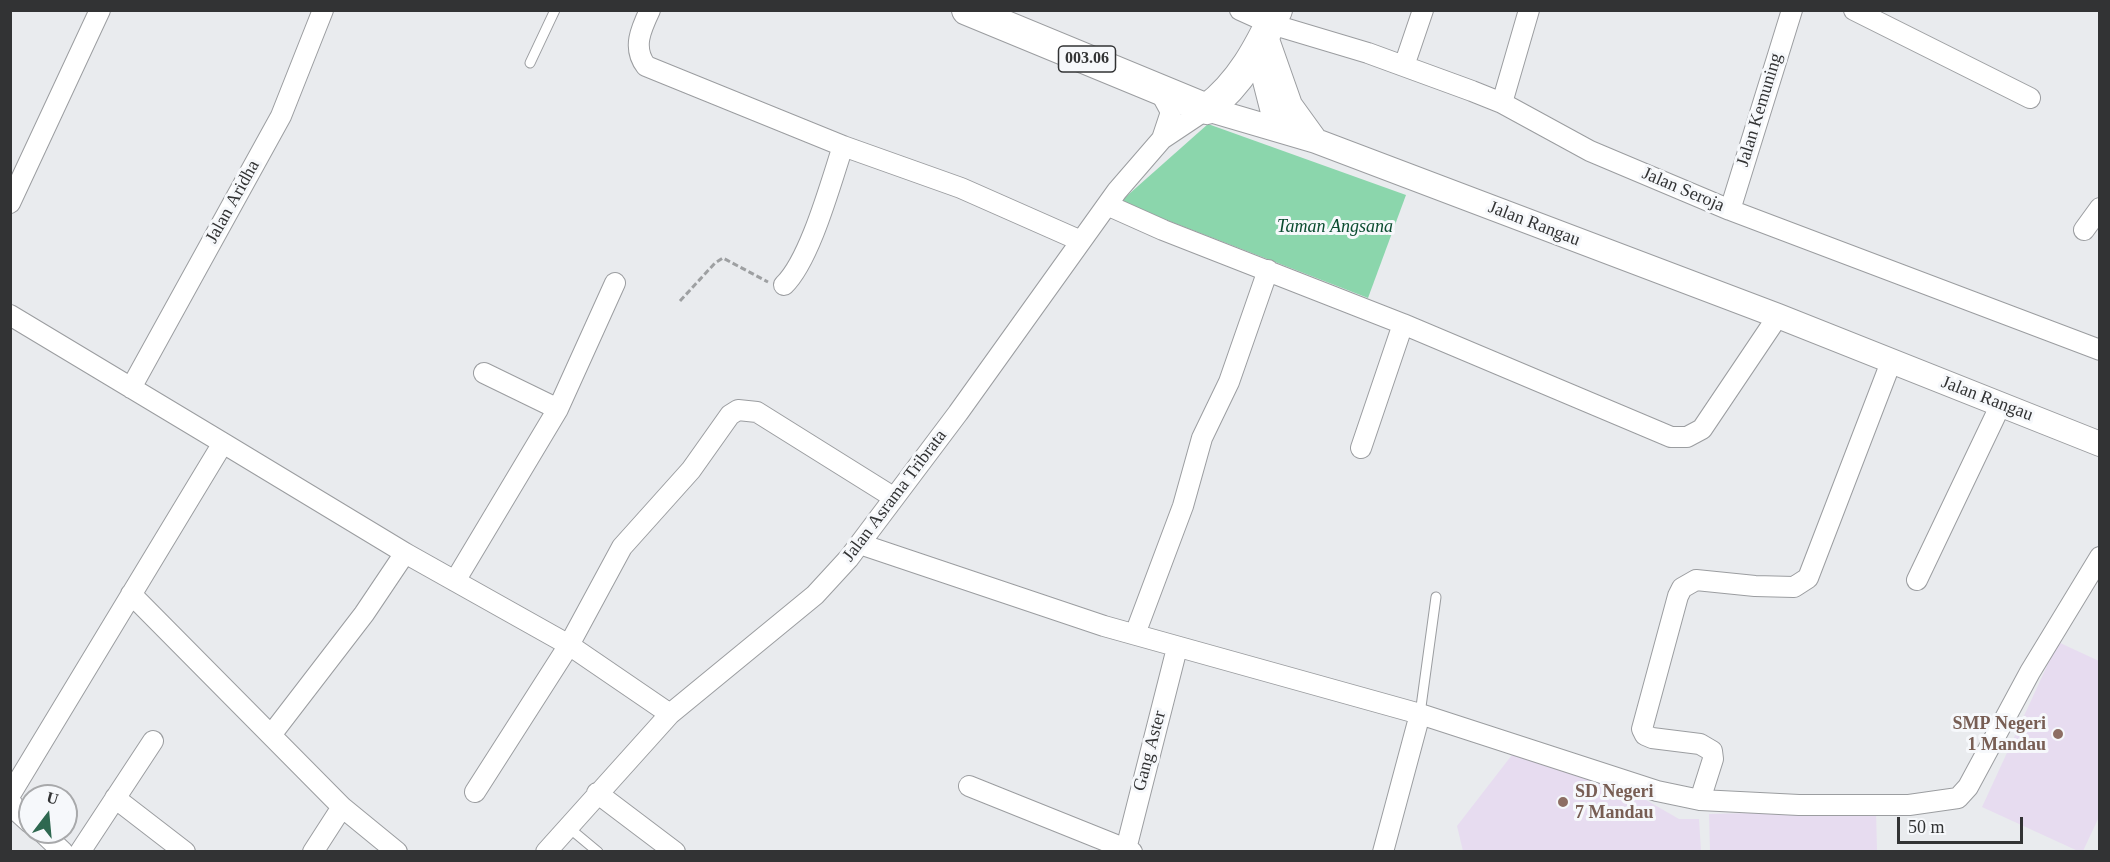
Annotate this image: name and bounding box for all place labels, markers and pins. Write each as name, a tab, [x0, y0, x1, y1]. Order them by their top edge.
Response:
place label: SMP Negeri 1 Mandau	[1953, 713, 2046, 756]
marker: SMP Negeri 1 Mandau	[2051, 727, 2065, 741]
place label: SD Negeri 7 Mandau	[1575, 781, 1654, 824]
marker: SD Negeri 7 Mandau	[1556, 795, 1570, 809]

